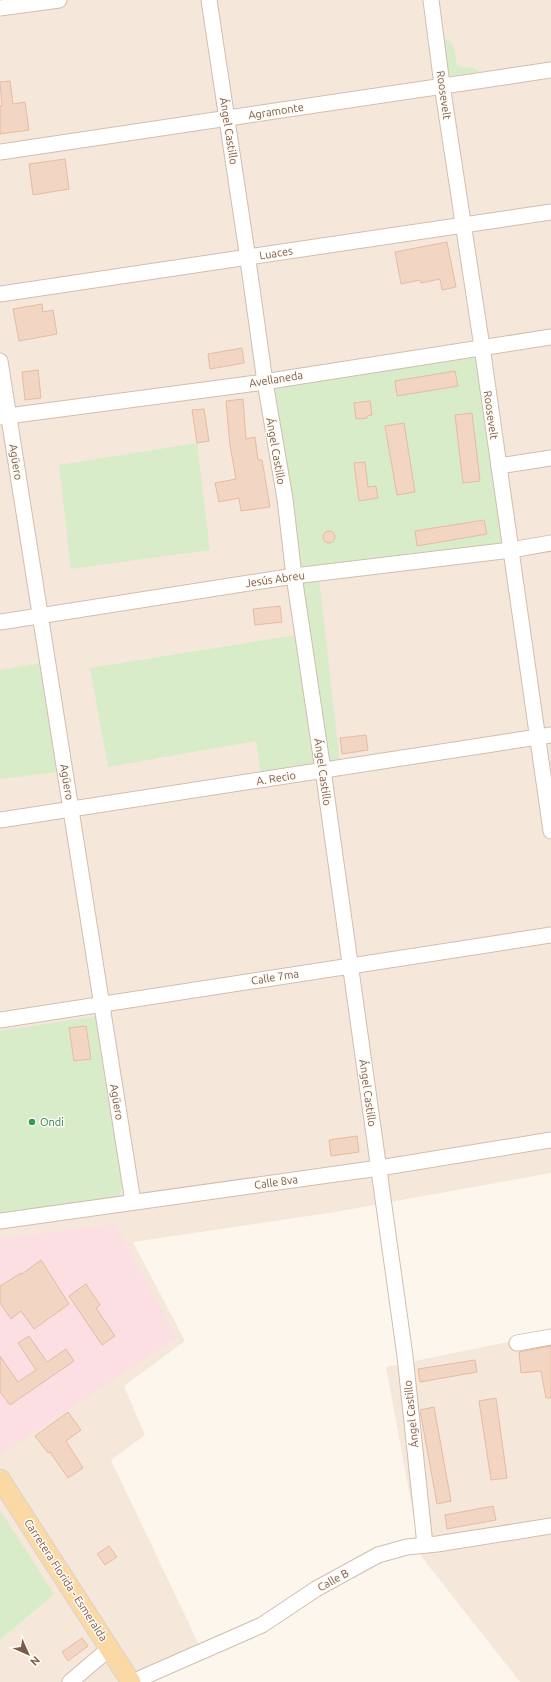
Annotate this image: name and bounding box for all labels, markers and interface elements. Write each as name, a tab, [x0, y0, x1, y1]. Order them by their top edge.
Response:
street label: Roosevelt	[435, 70, 453, 121]
street label: Ángel Castillo	[218, 97, 241, 165]
street label: Agramonte	[247, 101, 305, 121]
street label: Luaces	[259, 244, 294, 262]
street label: Avellaneda	[248, 369, 304, 389]
street label: Roosevelt	[482, 390, 500, 441]
street label: Ángel Castillo	[264, 416, 289, 485]
street label: Agüero	[7, 443, 25, 481]
street label: Jesús Abreu	[244, 569, 306, 589]
street label: Ángel Castillo	[312, 738, 335, 806]
street label: Agüero	[58, 763, 76, 801]
street label: A. Recio	[255, 769, 297, 787]
street label: Calle 7ma	[250, 967, 300, 987]
street label: Ángel Castillo	[357, 1059, 380, 1127]
street label: Agüero	[108, 1083, 126, 1121]
place label: Ondi	[40, 1116, 64, 1128]
marker: Ondi	[27, 1117, 37, 1127]
street label: Calle 8va	[253, 1173, 299, 1191]
street label: Ángel Castillo	[401, 1380, 421, 1448]
street label: Carretera Florida - Esmeralda	[22, 1517, 110, 1643]
street label: Calle B	[315, 1567, 351, 1593]
north arrow	[8, 1634, 48, 1674]
text: N	[28, 1654, 42, 1668]

